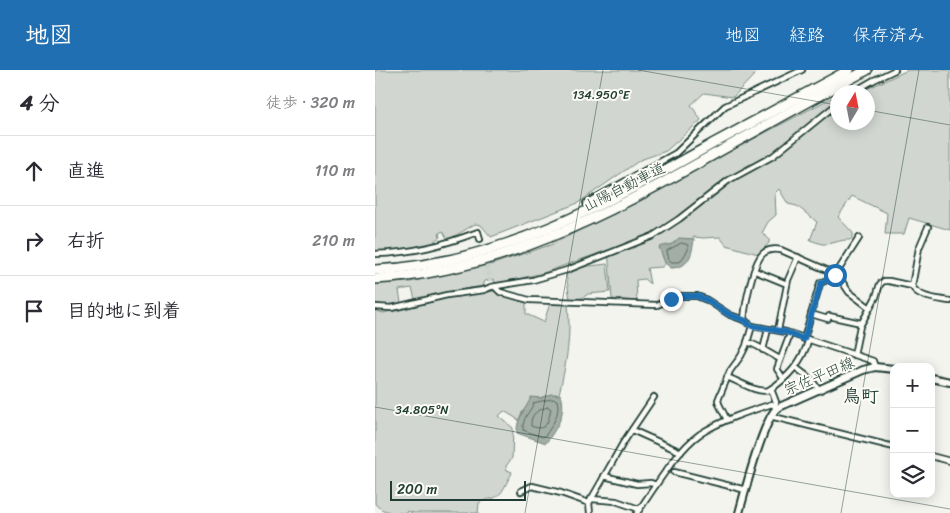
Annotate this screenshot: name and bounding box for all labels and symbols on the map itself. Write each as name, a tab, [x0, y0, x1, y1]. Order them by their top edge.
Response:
text: 134.950°E	[573, 84, 631, 106]
north arrow	[830, 85, 875, 130]
street label: 山陽自動車道	[578, 155, 670, 219]
route start	[824, 264, 847, 287]
route end	[660, 288, 683, 311]
street label: 宗佐平田線	[779, 349, 859, 403]
district label: 鳥町	[843, 380, 879, 412]
text: 34.805°N	[395, 399, 449, 421]
scale bar	[390, 478, 526, 501]

